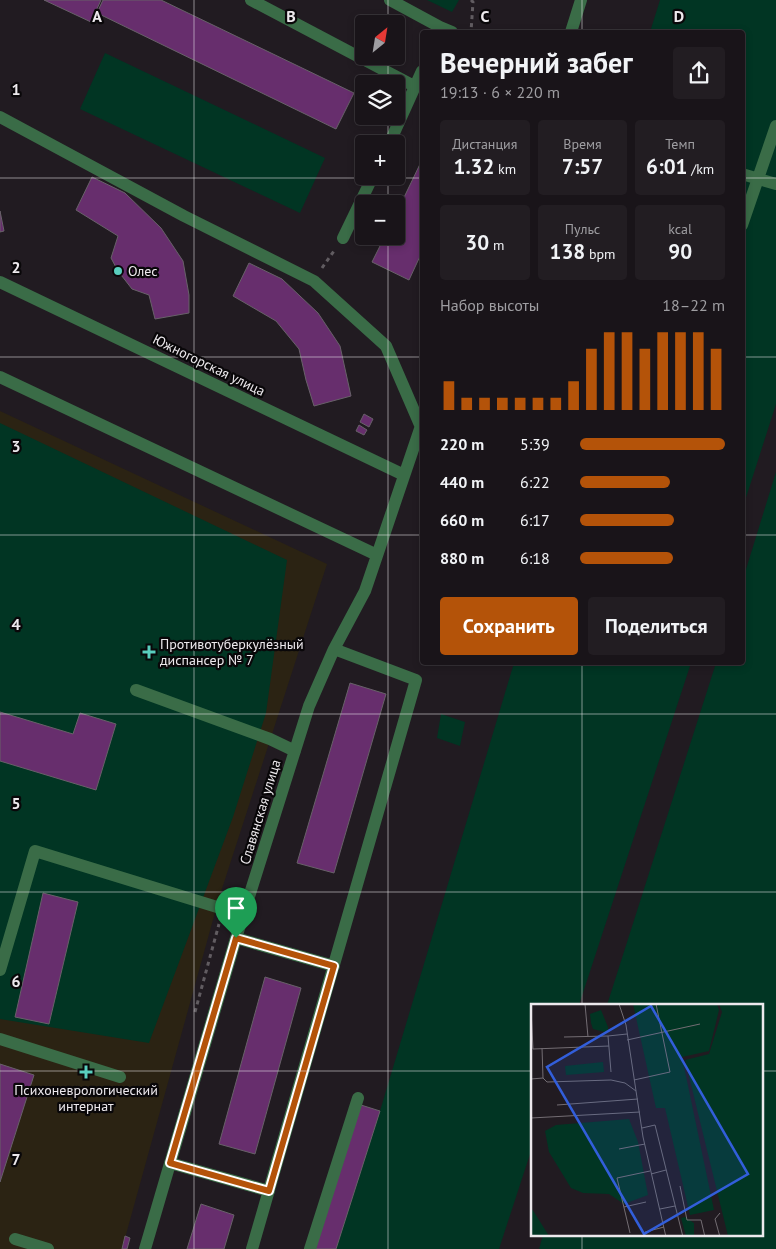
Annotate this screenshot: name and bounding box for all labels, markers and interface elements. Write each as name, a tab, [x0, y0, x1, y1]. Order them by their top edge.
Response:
text: A	[92, 6, 102, 26]
text: B	[286, 6, 296, 26]
text: C	[481, 6, 490, 26]
text: D	[674, 6, 684, 26]
north arrow	[355, 15, 405, 65]
map controls	[355, 15, 405, 245]
text: Вечерний забег	[440, 44, 633, 81]
button: share	[673, 47, 725, 99]
button: layers	[355, 75, 405, 125]
text: 1	[11, 79, 21, 99]
text: 19:13 · 6 × 220 m	[440, 82, 560, 102]
button: +	[355, 135, 405, 185]
text: Дистанция	[452, 135, 517, 153]
text: Время	[563, 135, 602, 153]
text: Темп	[665, 135, 695, 153]
text: 1.32	[453, 153, 494, 180]
text: 7:57	[562, 153, 603, 180]
text: 6:01	[646, 153, 687, 180]
text: km	[494, 160, 516, 178]
text: /km	[687, 160, 714, 178]
button: −	[355, 195, 405, 245]
text: Пульс	[565, 220, 600, 238]
text: kcal	[668, 220, 692, 238]
text: 30	[465, 229, 489, 256]
text: m	[489, 236, 504, 254]
text: 138	[550, 238, 585, 265]
text: 90	[668, 238, 692, 265]
text: bpm	[585, 245, 615, 263]
text: 2	[11, 257, 21, 277]
place label: Олес	[128, 262, 157, 280]
marker: Олес	[112, 265, 124, 277]
text: Набор высоты	[440, 295, 539, 315]
text: 18–22 m	[662, 295, 725, 315]
street label: Южногорская улица	[150, 330, 268, 400]
text: 220 m	[440, 434, 484, 454]
text: 5:39	[520, 434, 550, 454]
text: 3	[11, 436, 21, 456]
text: 440 m	[440, 472, 484, 492]
text: 6:22	[520, 472, 550, 492]
text: 660 m	[440, 510, 484, 530]
text: 6:17	[520, 510, 550, 530]
text: 880 m	[440, 548, 484, 568]
text: 6:18	[520, 548, 550, 568]
button: Сохранить	[440, 597, 578, 655]
button: Поделиться	[588, 597, 725, 655]
text: 4	[11, 614, 21, 634]
place label: Противотуберкулёзный диспансер № 7	[160, 635, 304, 669]
marker: Противотуберкулёзный диспансер № 7	[142, 645, 156, 659]
street label: Славянская улица	[235, 757, 285, 867]
text: 5	[11, 793, 21, 813]
pin	[215, 887, 257, 938]
icon: arrive	[222, 894, 250, 922]
text: 6	[11, 971, 21, 991]
inset map	[531, 1004, 764, 1236]
marker: Психоневрологический интернат	[79, 1065, 93, 1079]
place label: Психоневрологический интернат	[14, 1081, 158, 1115]
text: 7	[11, 1149, 21, 1169]

